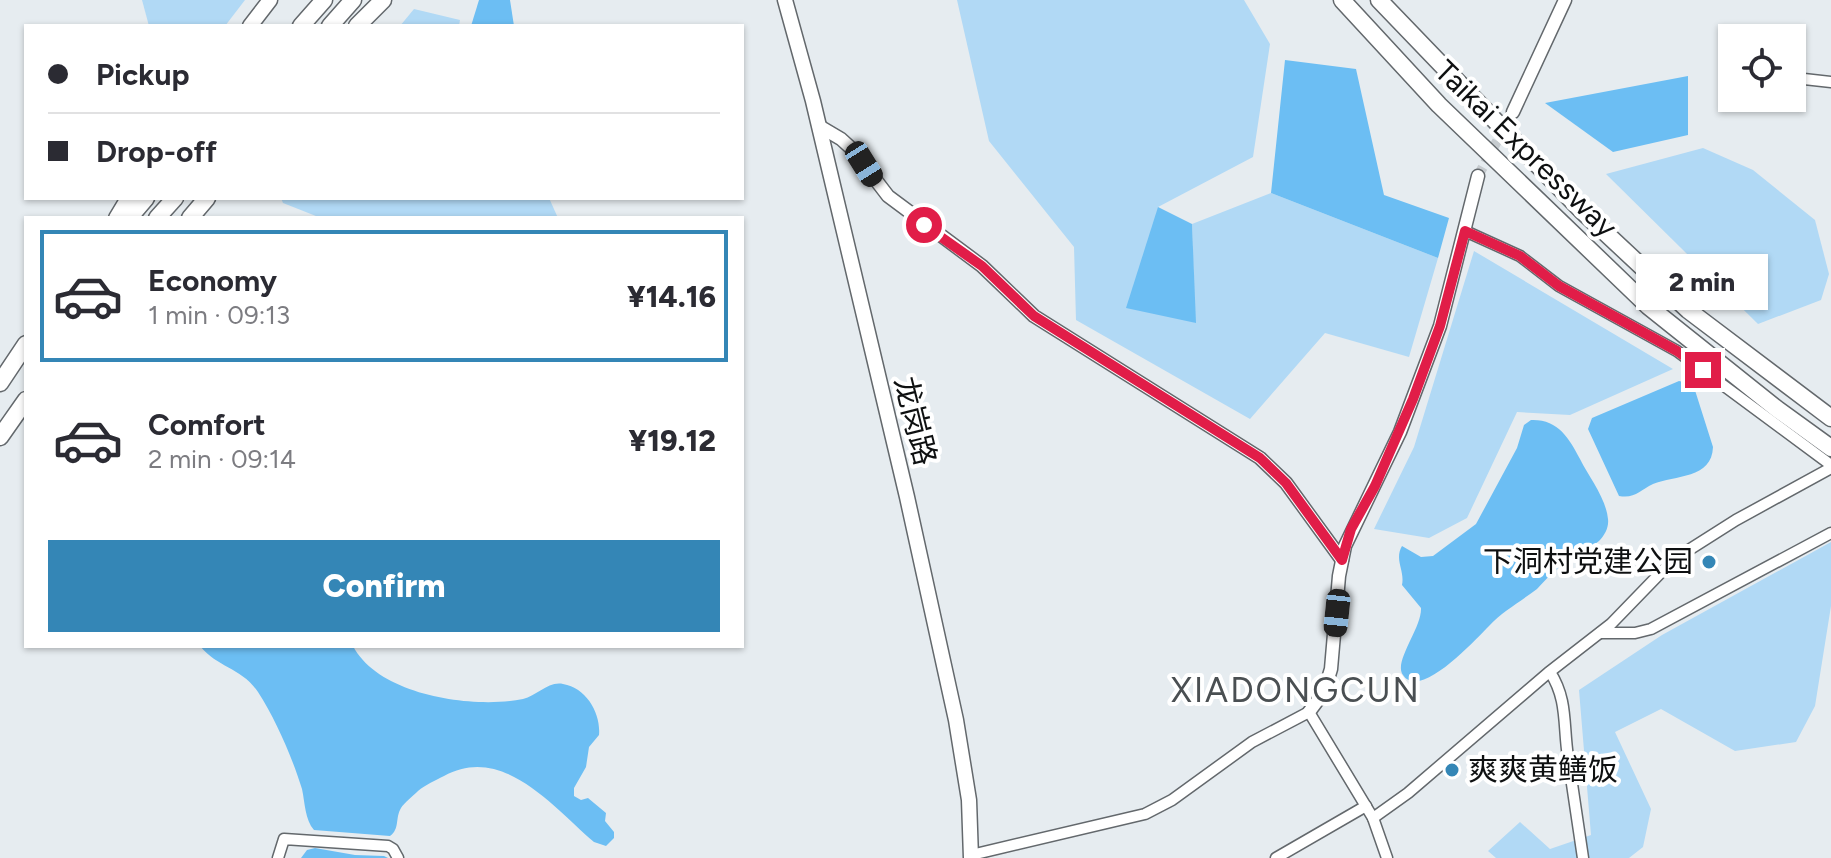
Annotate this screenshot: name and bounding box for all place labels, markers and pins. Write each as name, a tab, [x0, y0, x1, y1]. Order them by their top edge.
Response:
place label: 下洞村党建公园	[1483, 543, 1693, 580]
marker: 下洞村党建公园	[1700, 553, 1718, 571]
place label: 爽爽黄鳝饭	[1468, 751, 1618, 788]
marker: 爽爽黄鳝饭	[1443, 761, 1461, 779]

